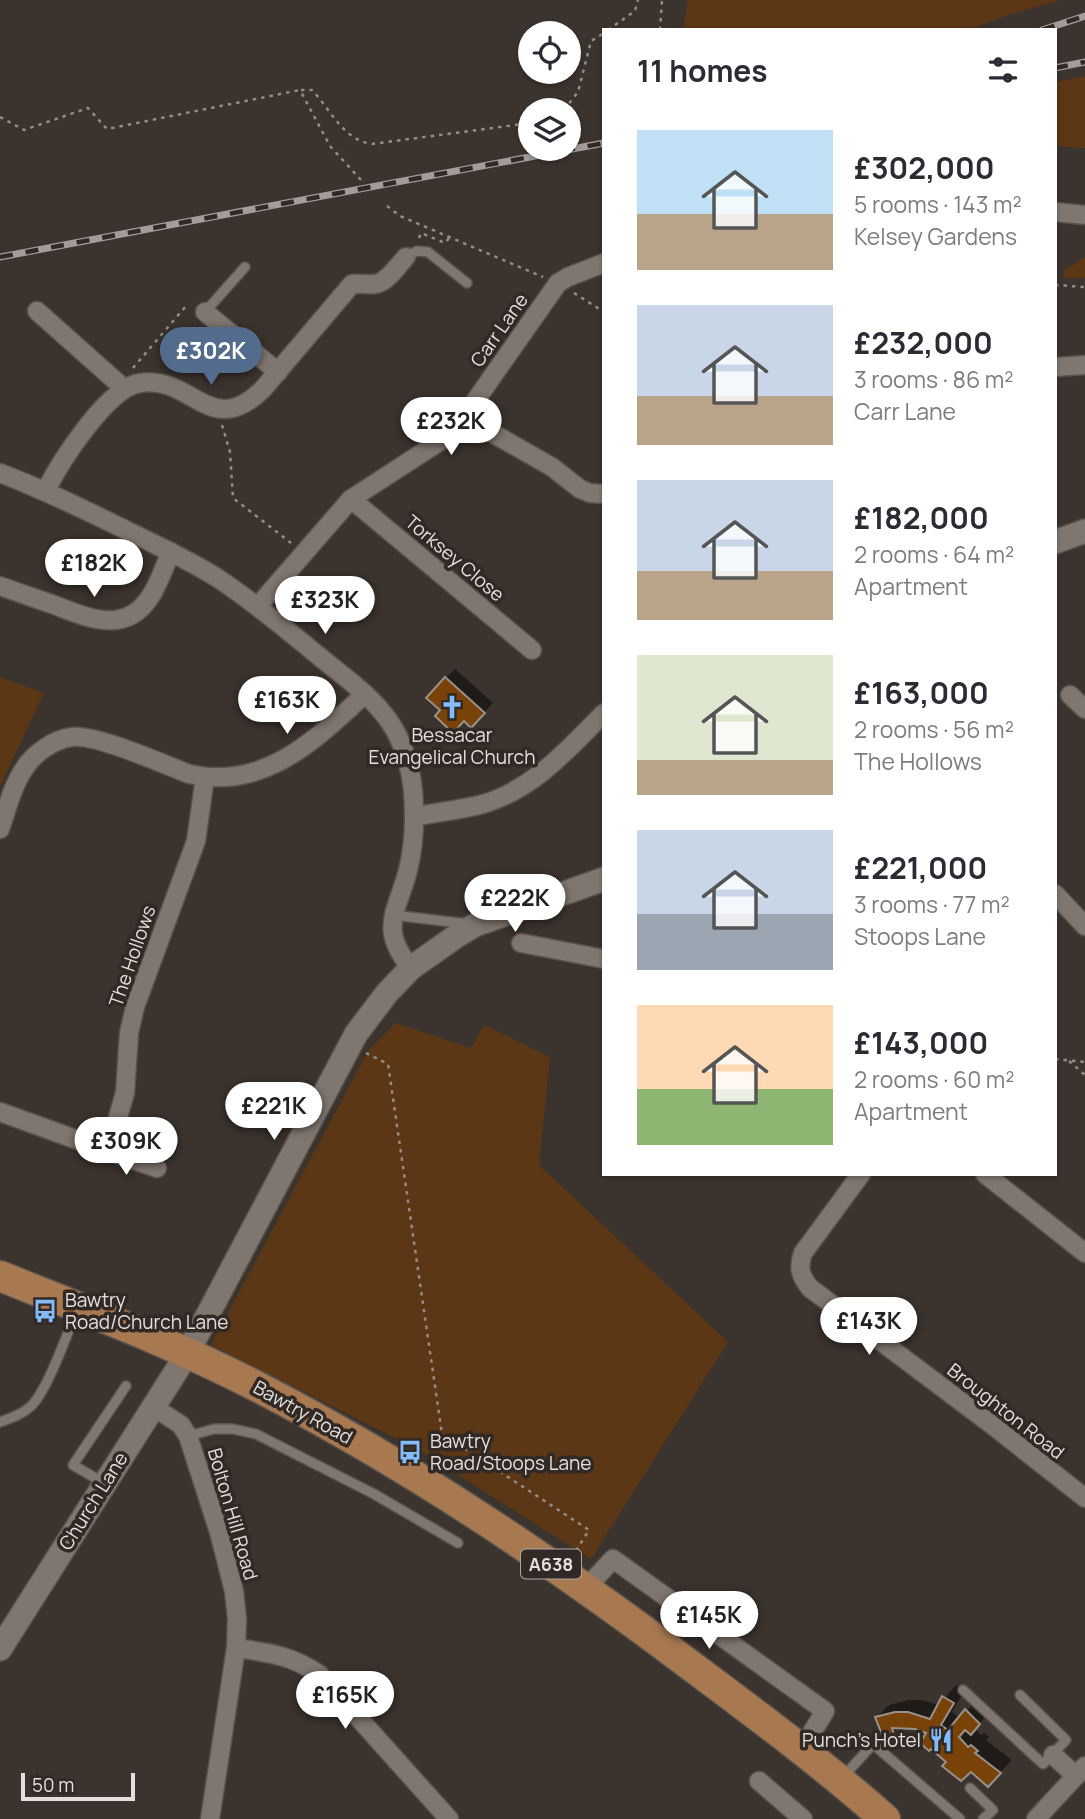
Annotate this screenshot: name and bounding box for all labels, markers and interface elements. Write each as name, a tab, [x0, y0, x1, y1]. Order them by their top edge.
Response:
map controls	[518, 21, 581, 161]
button: locate	[518, 21, 581, 84]
text: 11 homes	[637, 50, 768, 91]
icon: filters	[984, 51, 1022, 89]
button: layers	[518, 98, 581, 161]
text: £302,000	[854, 147, 995, 188]
icon: home	[693, 158, 777, 242]
text: 5 rooms · 143 m²	[854, 188, 1022, 220]
text: Kelsey Gardens	[854, 220, 1017, 252]
street label: Carr Lane	[464, 288, 534, 372]
text: £232,000	[854, 322, 993, 363]
pin: £302K	[162, 328, 260, 387]
icon: home	[693, 333, 777, 417]
text: £302K	[176, 334, 246, 366]
text: 3 rooms · 86 m²	[854, 363, 1014, 395]
text: Carr Lane	[854, 395, 956, 427]
pin: £232K	[402, 398, 500, 457]
text: £232K	[417, 404, 485, 436]
text: £182,000	[854, 497, 989, 538]
icon: home	[693, 508, 777, 592]
street label: Torksey Close	[400, 509, 510, 607]
text: 2 rooms · 64 m²	[854, 538, 1014, 570]
pin: £182K	[45, 540, 143, 599]
text: £182K	[61, 546, 127, 578]
text: Apartment	[854, 570, 968, 602]
pin: £323K	[276, 576, 374, 636]
text: £323K	[291, 583, 359, 615]
text: £163,000	[854, 672, 989, 713]
pin: £163K	[238, 676, 336, 736]
text: £163K	[254, 683, 320, 715]
icon: home	[693, 683, 777, 767]
church icon: Bessacar Evangelical Church	[438, 693, 466, 721]
text: 2 rooms · 56 m²	[854, 713, 1014, 745]
place label: Bessacar Evangelical Church	[369, 722, 535, 770]
text: The Hollows	[854, 745, 982, 777]
text: £221,000	[854, 847, 987, 888]
icon: home	[693, 858, 777, 942]
pin: £222K	[466, 874, 564, 934]
text: £222K	[480, 881, 550, 913]
text: 3 rooms · 77 m²	[854, 888, 1010, 920]
street label: The Hollows	[103, 902, 162, 1010]
text: Stoops Lane	[854, 920, 986, 952]
text: £143,000	[854, 1022, 988, 1063]
icon: home	[693, 1033, 777, 1117]
text: 2 rooms · 60 m²	[854, 1063, 1015, 1095]
pin: £221K	[225, 1082, 323, 1142]
text: £221K	[241, 1089, 307, 1121]
text: Apartment	[854, 1095, 968, 1127]
pin: £309K	[77, 1118, 175, 1177]
text: £309K	[91, 1124, 161, 1156]
place label: Bawtry Road/Church Lane	[65, 1287, 228, 1335]
bus stop icon: Bawtry Road/Church Lane	[31, 1297, 59, 1325]
pin: £143K	[820, 1298, 918, 1357]
text: £143K	[836, 1304, 902, 1336]
street label: Broughton Road	[942, 1357, 1070, 1465]
street label: Bawtry Road	[249, 1374, 357, 1450]
place label: Bawtry Road/Stoops Lane	[430, 1428, 591, 1476]
bus stop icon: Bawtry Road/Stoops Lane	[396, 1438, 424, 1466]
street label: Bolton Hill Road	[202, 1445, 264, 1583]
street label: Church Lane	[53, 1447, 133, 1555]
road number: A638	[521, 1549, 581, 1578]
pin: £145K	[660, 1592, 758, 1651]
text: £145K	[676, 1598, 742, 1630]
pin: £165K	[296, 1672, 394, 1731]
text: £165K	[312, 1678, 378, 1710]
restaurant icon: Punch's Hotel	[927, 1726, 955, 1754]
place label: Punch's Hotel	[802, 1727, 921, 1753]
scale bar	[21, 1770, 135, 1802]
text: 50 m	[32, 1772, 74, 1798]

